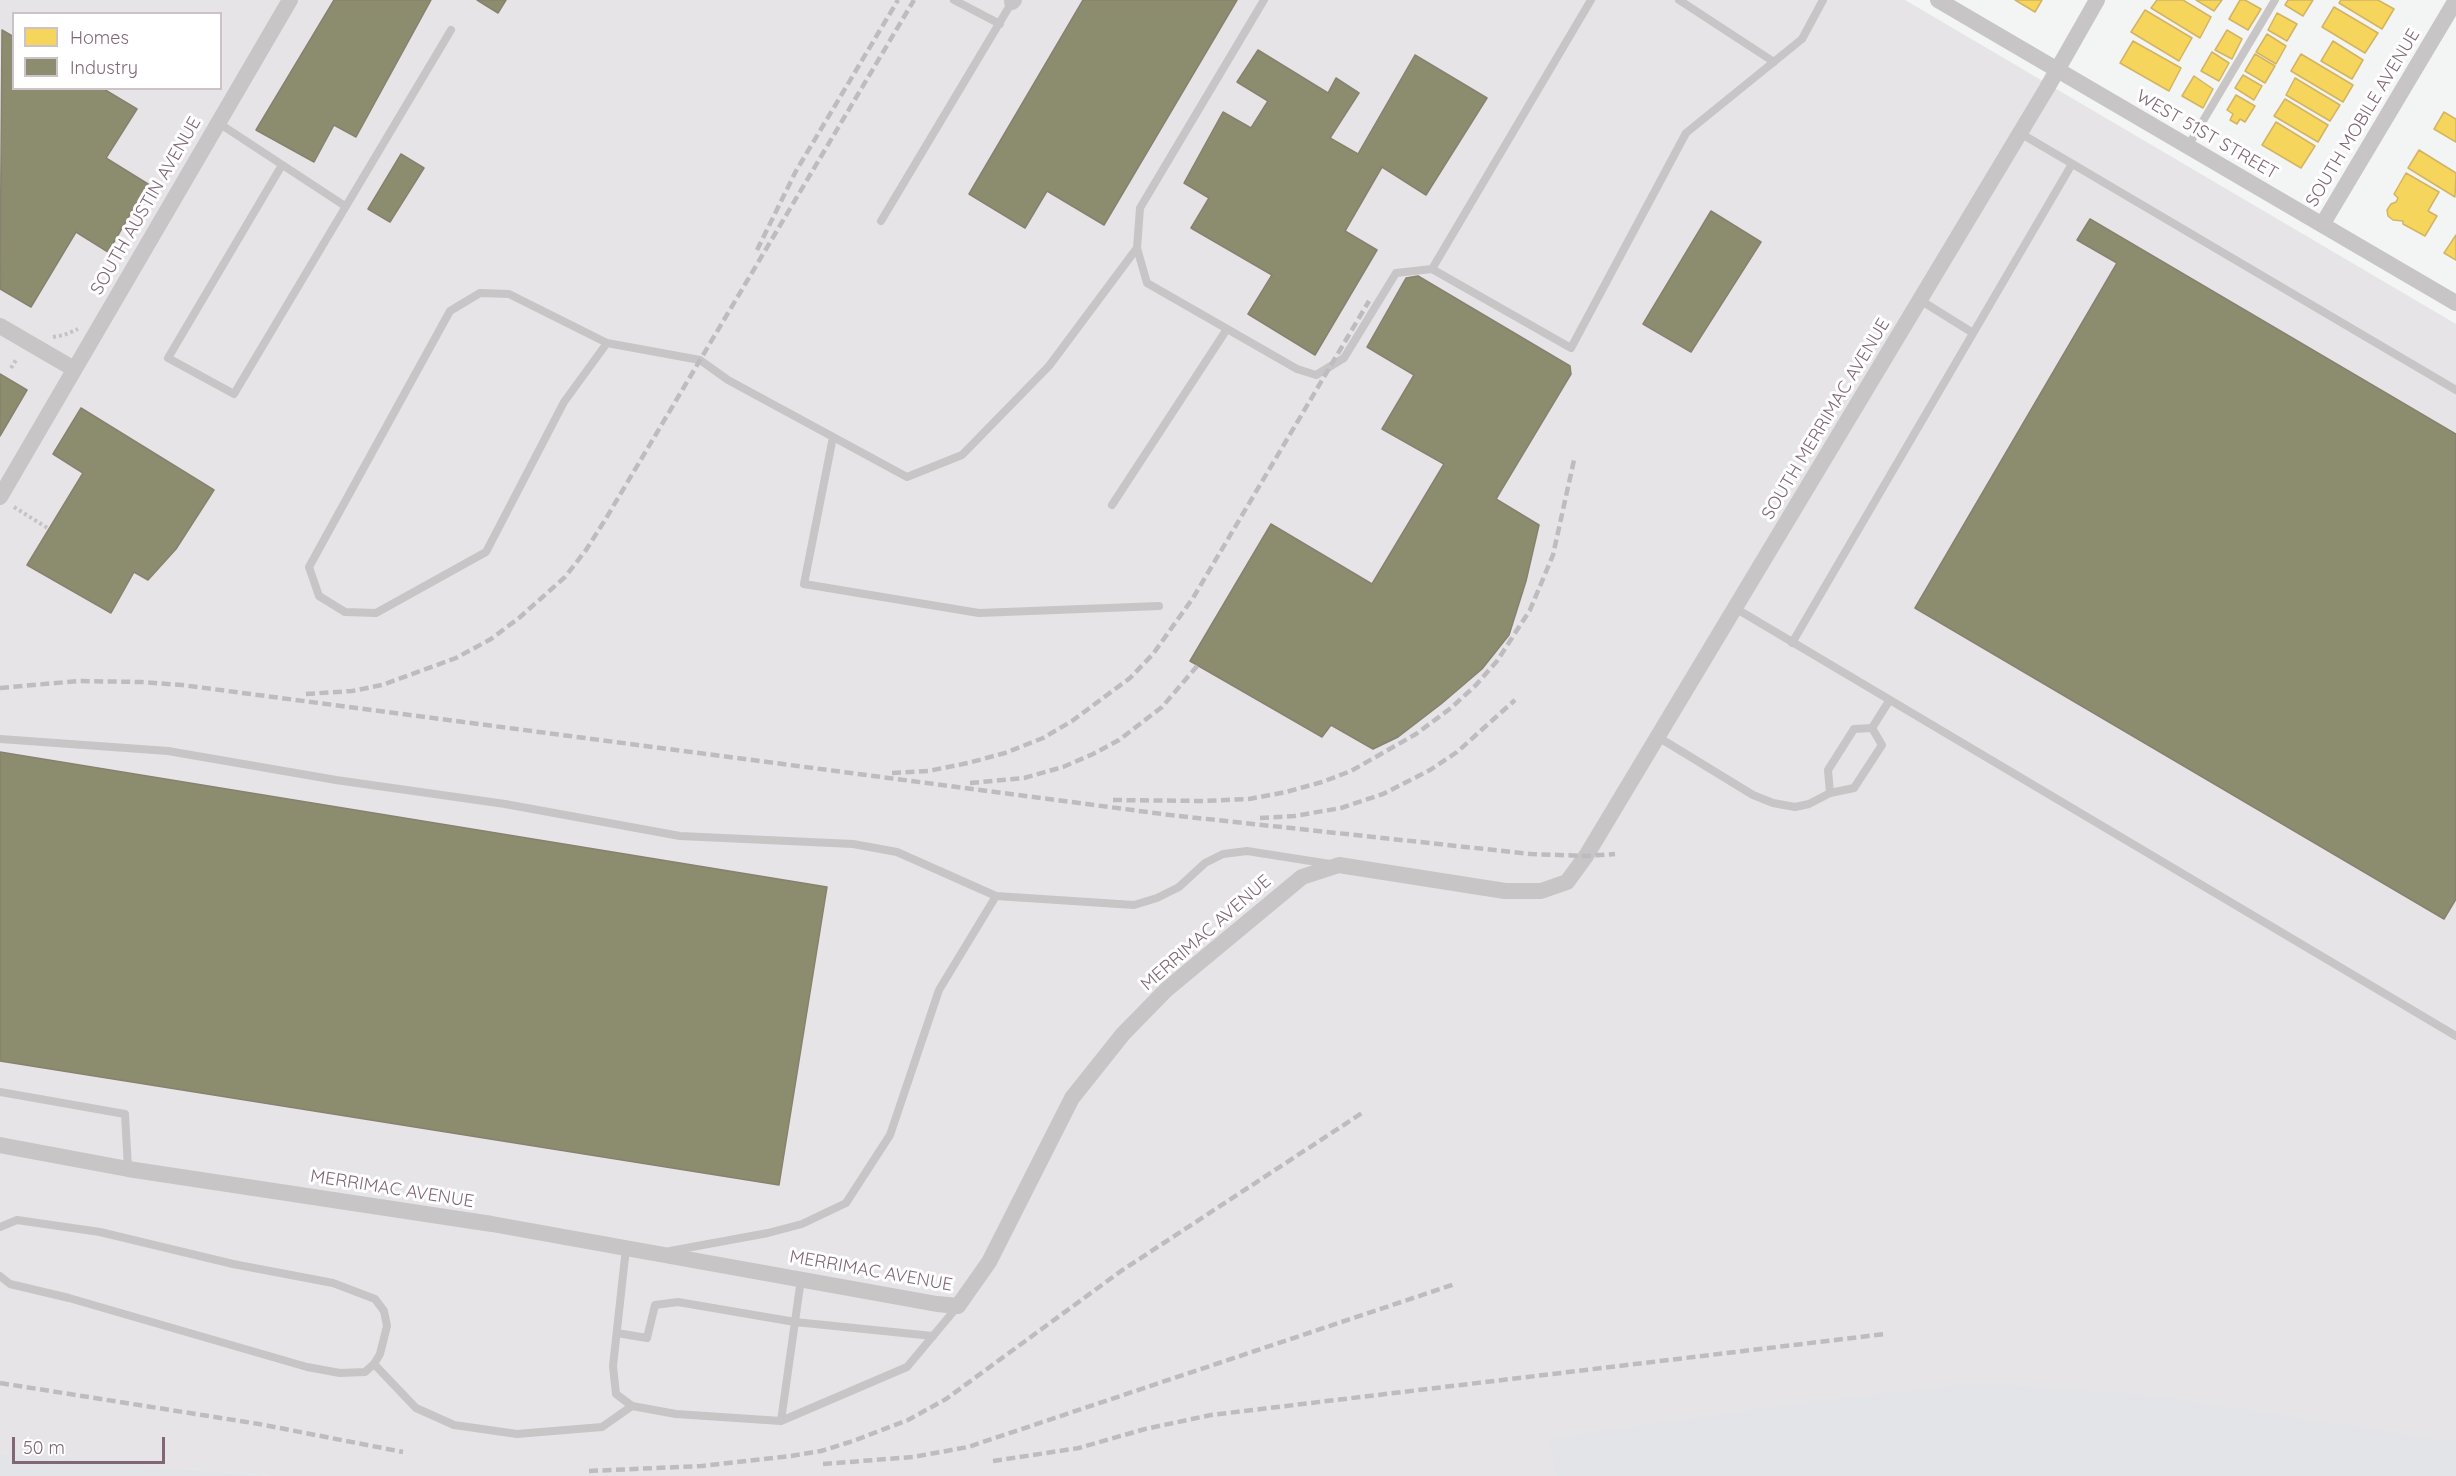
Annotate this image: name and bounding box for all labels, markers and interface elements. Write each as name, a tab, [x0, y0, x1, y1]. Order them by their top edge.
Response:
legend	[12, 12, 222, 90]
street label: SOUTH MOBILE AVENUE	[2301, 25, 2425, 211]
text: Homes	[70, 26, 129, 49]
text: Industry	[70, 56, 138, 79]
street label: WEST 51ST STREET	[2132, 86, 2282, 184]
street label: SOUTH AUSTIN AVENUE	[86, 113, 206, 299]
street label: SOUTH MERRIMAC AVENUE	[1757, 315, 1895, 523]
street label: MERRIMAC AVENUE	[1137, 871, 1275, 995]
street label: MERRIMAC AVENUE	[309, 1165, 475, 1213]
street label: MERRIMAC AVENUE	[788, 1246, 954, 1296]
scale bar	[15, 1425, 168, 1463]
text: 50 m	[23, 1436, 65, 1459]

